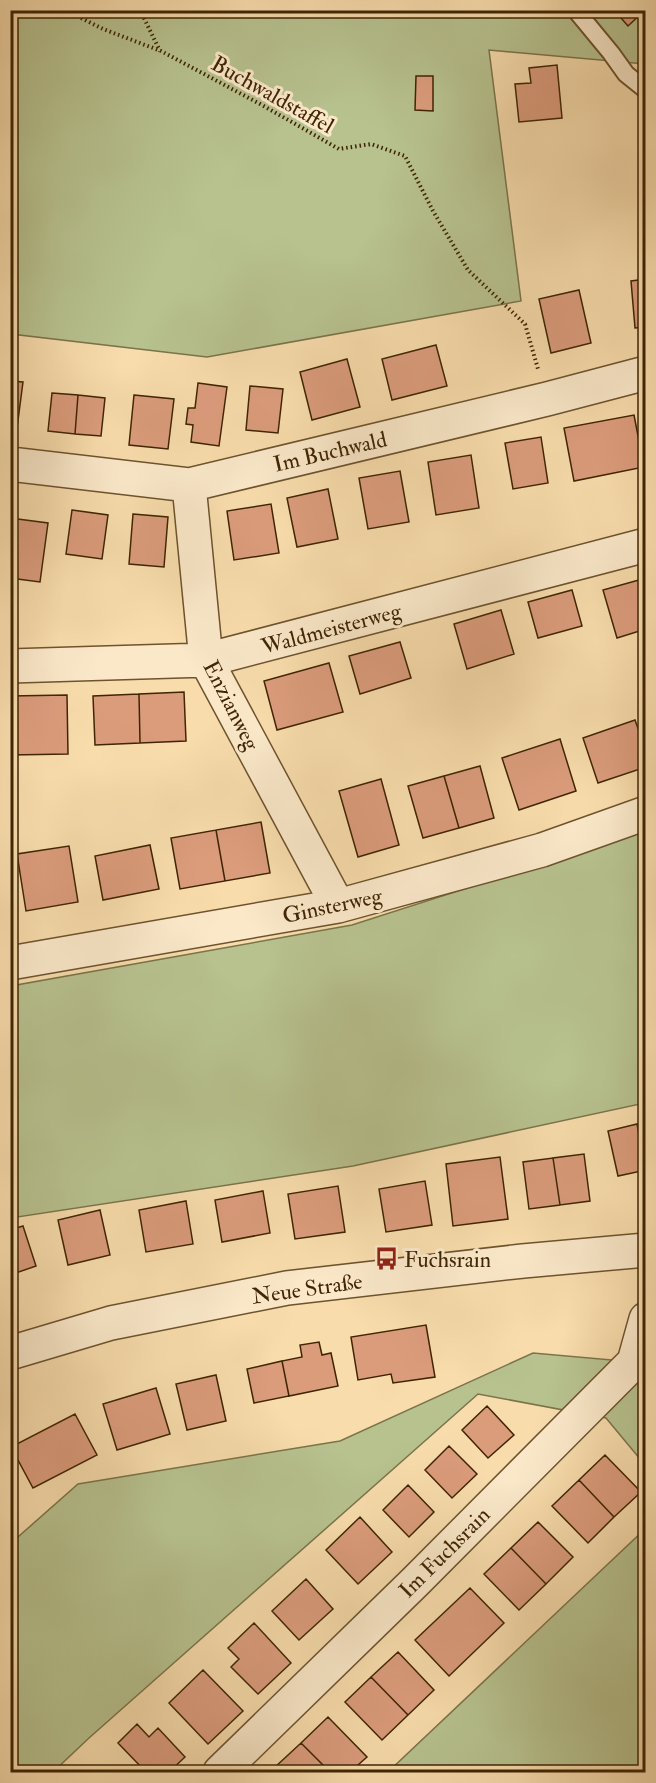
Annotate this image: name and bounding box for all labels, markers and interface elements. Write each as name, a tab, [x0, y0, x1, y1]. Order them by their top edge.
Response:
street label: Buchwaldstaffel	[206, 50, 339, 140]
street label: Im Buchwald	[271, 425, 390, 479]
street label: Waldmeisterweg	[257, 597, 405, 661]
street label: Enzianweg	[197, 656, 266, 756]
street label: Ginsterweg	[280, 882, 386, 930]
bus stop icon: Fuchsrain	[373, 1246, 399, 1272]
place label: Fuchsrain	[404, 1246, 491, 1274]
street label: Neue Straße	[250, 1267, 364, 1311]
street label: Im Fuchsrain	[393, 1501, 496, 1604]

